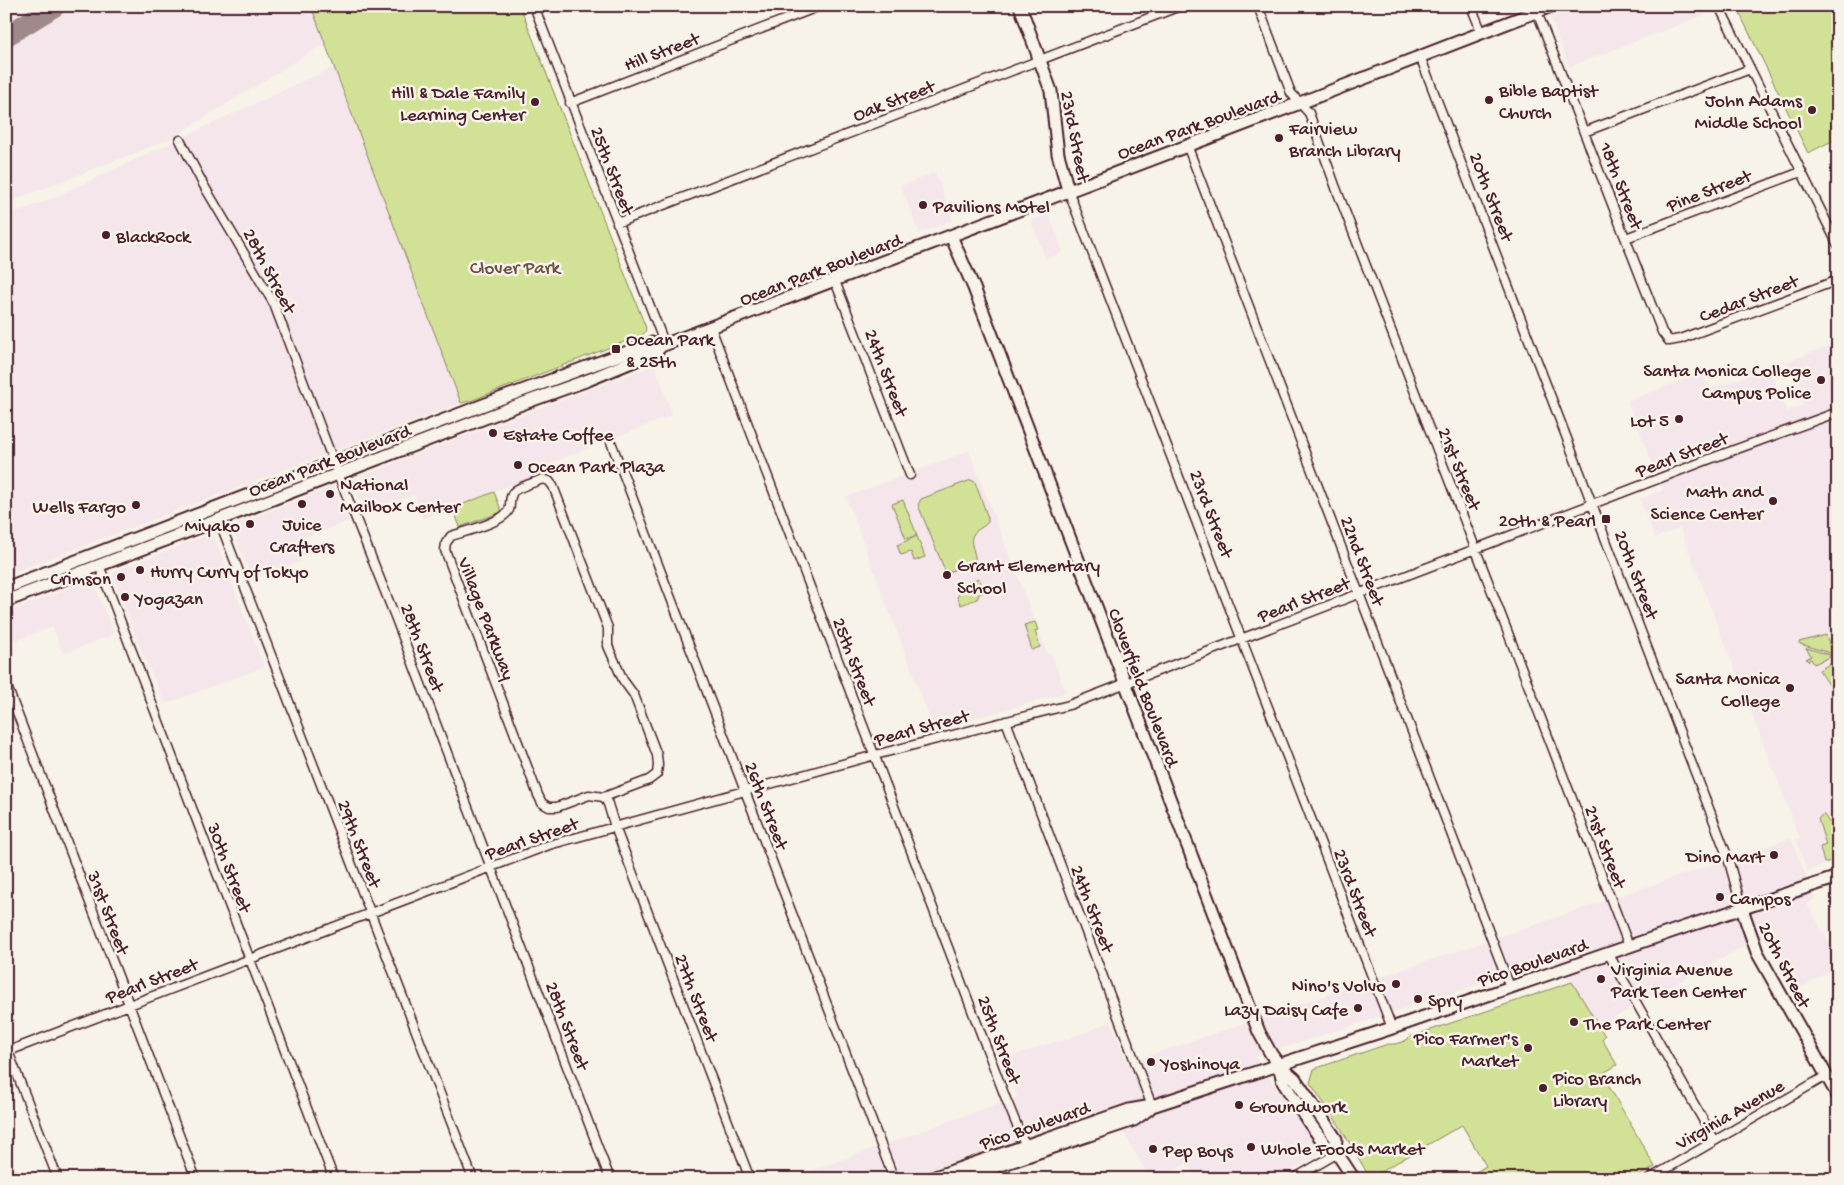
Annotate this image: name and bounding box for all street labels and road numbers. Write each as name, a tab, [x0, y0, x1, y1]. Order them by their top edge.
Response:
street label: Hill Street	[621, 28, 705, 78]
street label: Oak Street	[850, 75, 940, 128]
street label: Ocean Park Boulevard	[1115, 85, 1286, 166]
street label: 23rd Street	[1053, 89, 1094, 186]
street label: 25th Street	[583, 124, 639, 221]
street label: 18th Street	[1592, 139, 1648, 235]
street label: 20th Street	[1462, 150, 1518, 247]
street label: Pine Street	[1663, 165, 1757, 219]
street label: 28th Street	[236, 225, 301, 320]
street label: Ocean Park Boulevard	[737, 229, 907, 313]
street label: Cedar Street	[1697, 270, 1804, 330]
street label: 24th Street	[858, 326, 913, 422]
street label: Ocean Park Boulevard	[246, 420, 416, 504]
street label: 21st Street	[1431, 425, 1486, 516]
street label: Pearl Street	[1632, 427, 1734, 485]
street label: 23rd Street	[1182, 467, 1238, 564]
street label: 22nd Street	[1333, 513, 1389, 611]
street label: 20th Street	[1607, 528, 1663, 625]
street label: Village Parkway	[450, 554, 519, 684]
street label: Pearl Street	[1254, 572, 1356, 630]
street label: 28th Street	[393, 601, 449, 698]
street label: Cloverfield Boulevard	[1101, 606, 1183, 773]
street label: 25th Street	[825, 615, 881, 712]
street label: Pearl Street	[871, 705, 974, 753]
street label: 26th Street	[737, 759, 793, 855]
street label: 29th Street	[331, 797, 386, 893]
street label: 21st Street	[1577, 803, 1631, 894]
street label: Pearl Street	[482, 813, 584, 867]
street label: 30th Street	[200, 819, 256, 918]
street label: 23rd Street	[1326, 846, 1382, 943]
street label: 24th Street	[1064, 862, 1119, 958]
street label: 31st Street	[80, 867, 134, 960]
street label: 20th Street	[1751, 919, 1815, 1014]
street label: Pico Boulevard	[1474, 934, 1593, 994]
street label: 27th Street	[667, 951, 723, 1048]
street label: Pearl Street	[102, 953, 204, 1011]
street label: 28th Street	[538, 979, 594, 1076]
street label: 25th Street	[970, 993, 1026, 1090]
street label: Virginia Avenue	[1671, 1076, 1789, 1157]
street label: Pico Boulevard	[976, 1097, 1095, 1157]

